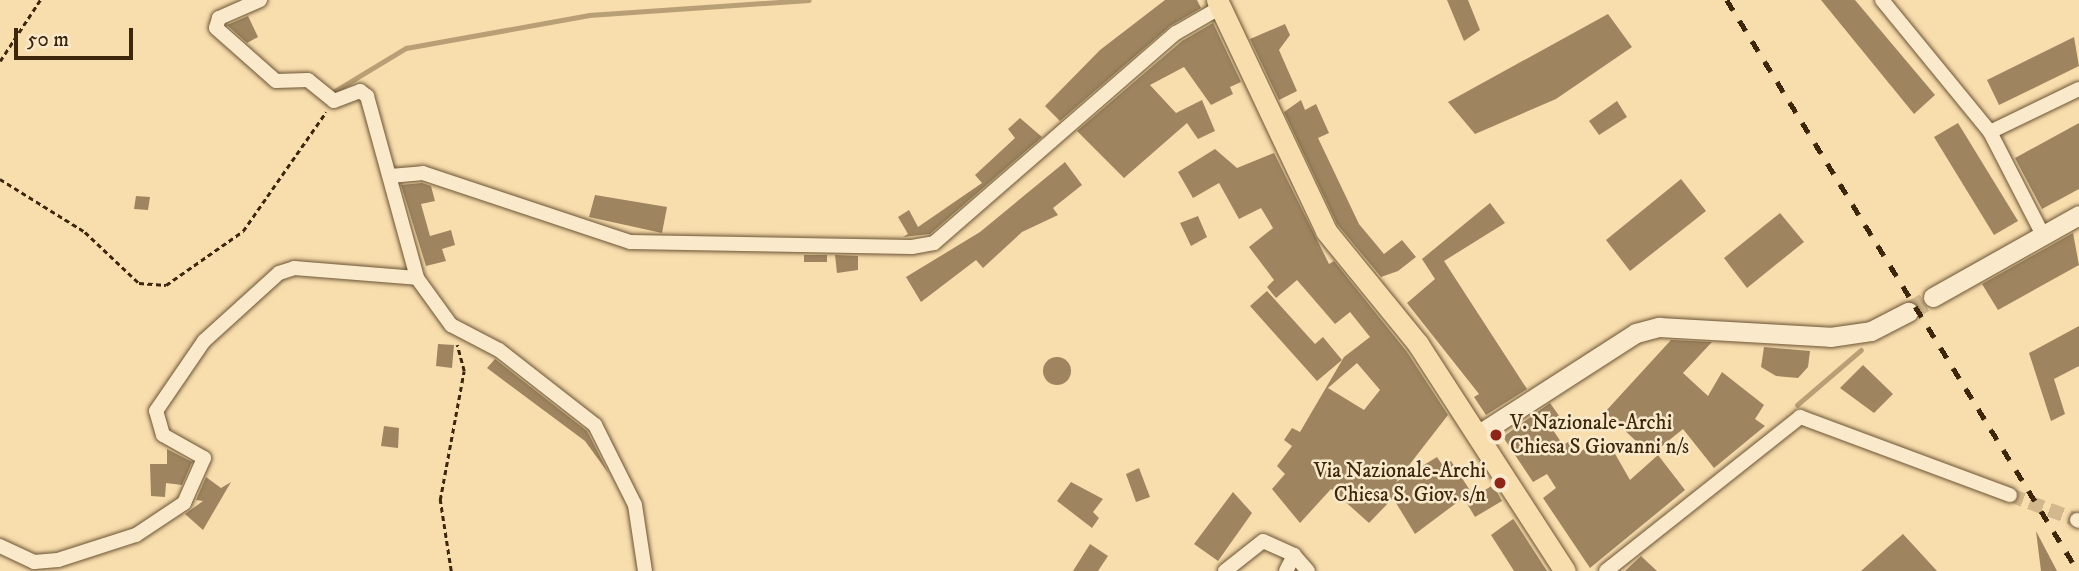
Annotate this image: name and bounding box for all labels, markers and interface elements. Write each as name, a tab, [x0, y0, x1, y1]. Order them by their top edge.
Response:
scale bar	[18, 14, 136, 58]
text: 50 m	[27, 27, 69, 53]
place label: V. Nazionale-Archi Chiesa S Giovanni n/s	[1510, 410, 1689, 460]
marker: V. Nazionale-Archi Chiesa S Giovanni n/s	[1488, 427, 1504, 443]
place label: Via Nazionale-Archi Chiesa S. Giov. s/n	[1314, 458, 1486, 508]
marker: Via Nazionale-Archi Chiesa S. Giov. s/n	[1492, 475, 1508, 491]

